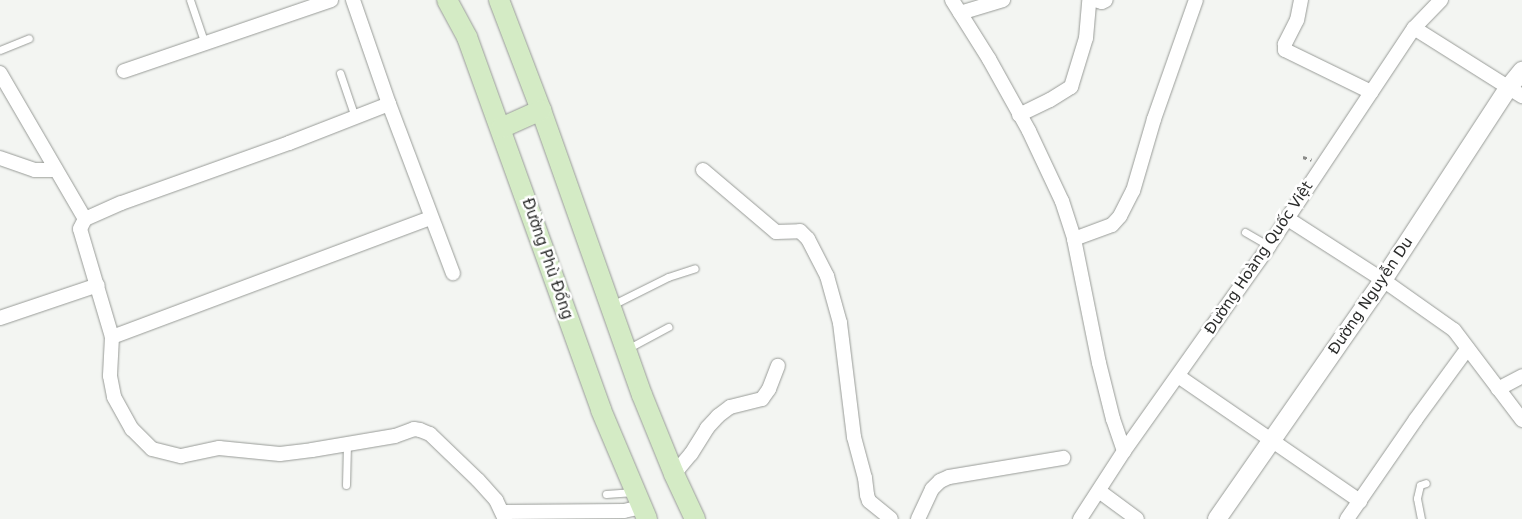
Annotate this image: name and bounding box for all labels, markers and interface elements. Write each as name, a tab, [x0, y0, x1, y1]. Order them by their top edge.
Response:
street label: Đường Hoàng Quốc Việt	[1201, 178, 1317, 338]
street label: Đường Phù Đổng	[518, 196, 576, 322]
street label: Đường Nguyễn Du	[1325, 234, 1417, 358]

